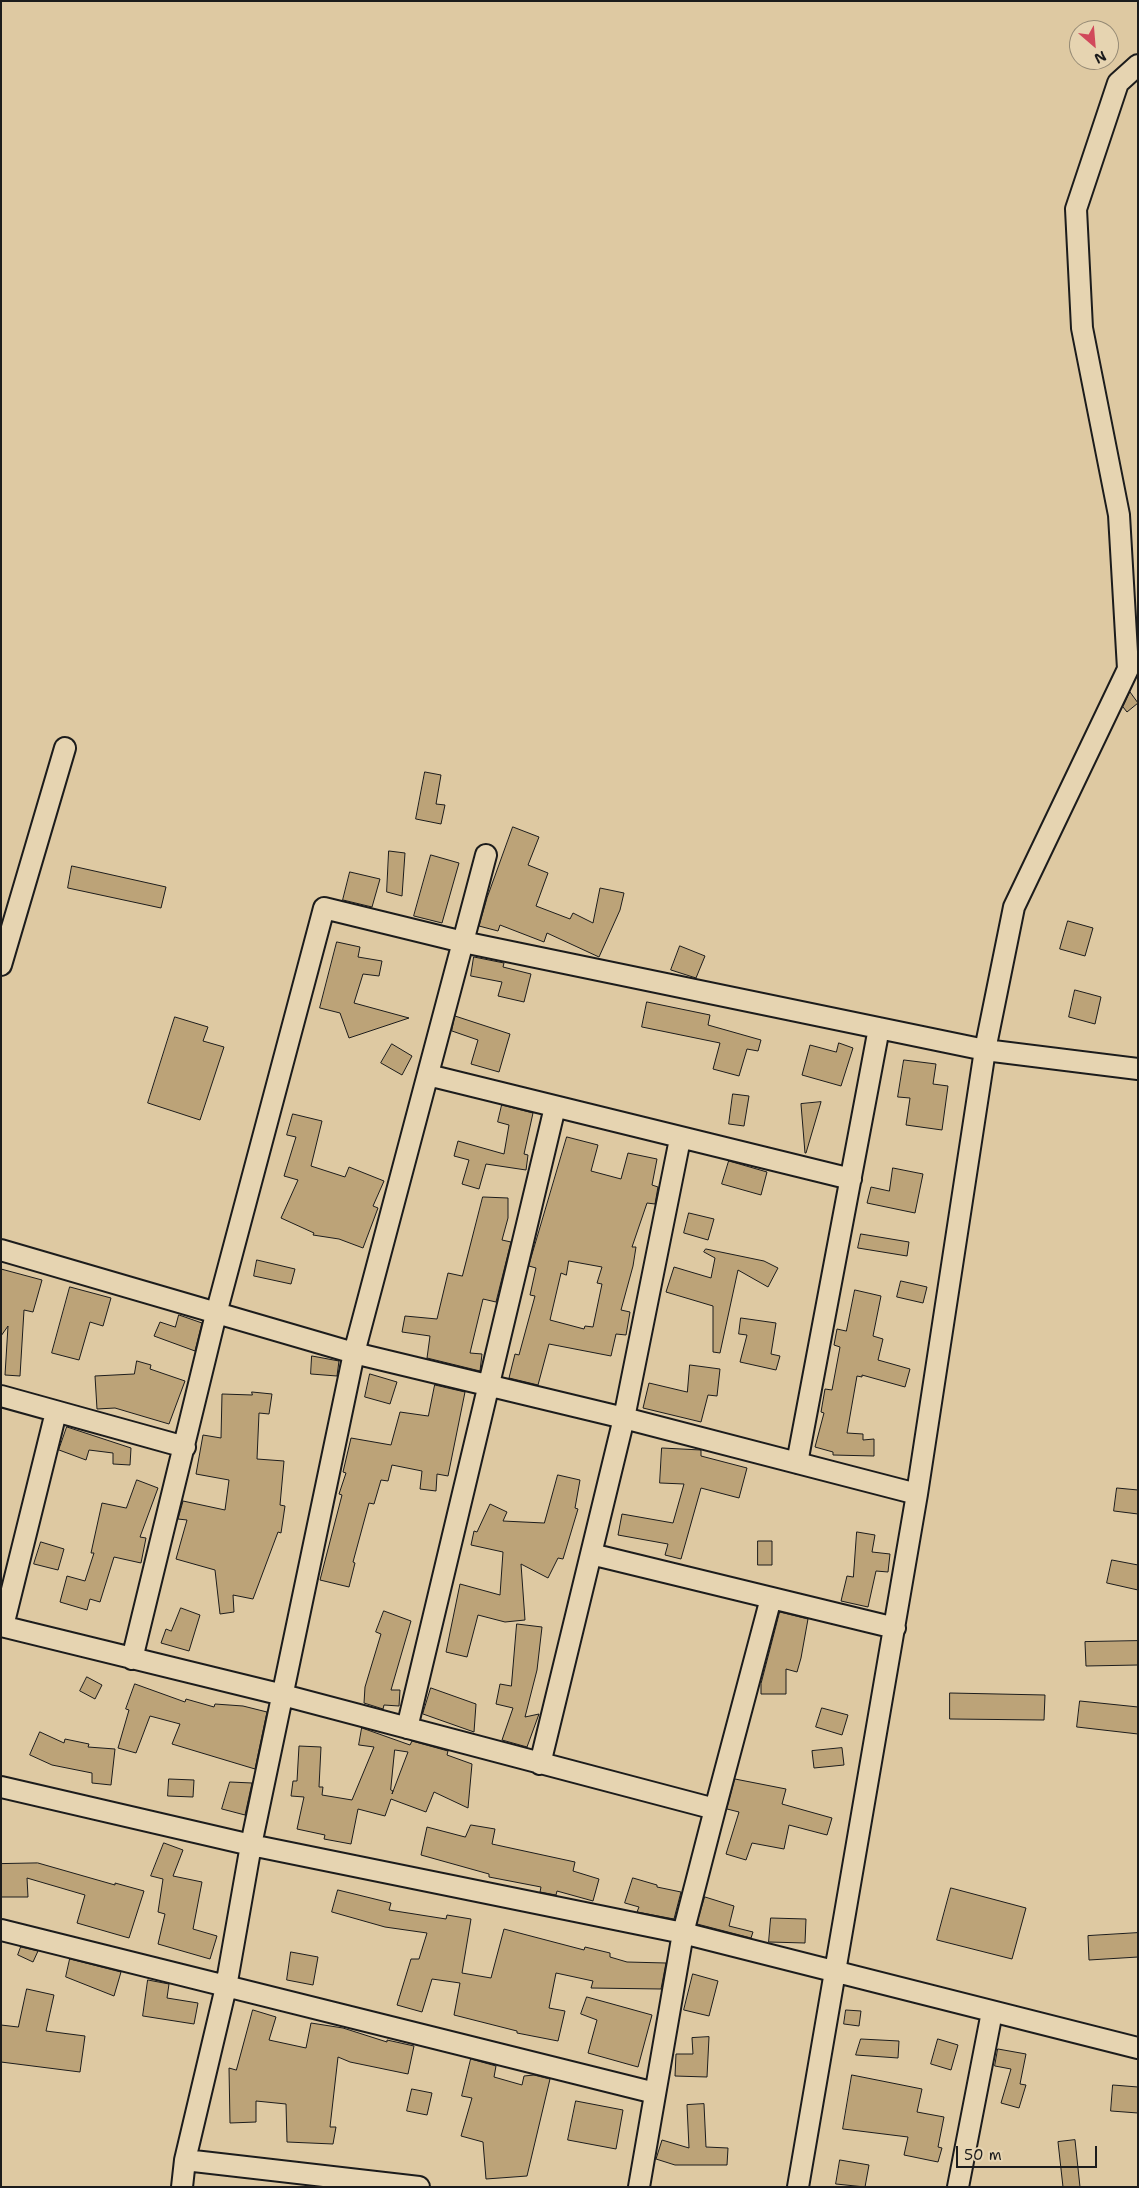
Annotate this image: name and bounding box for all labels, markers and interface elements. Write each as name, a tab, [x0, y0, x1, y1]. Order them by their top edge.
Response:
north arrow	[1069, 20, 1119, 70]
text: N	[1091, 47, 1109, 68]
scale bar	[959, 2136, 1100, 2168]
text: 50 m	[964, 2145, 1002, 2165]

